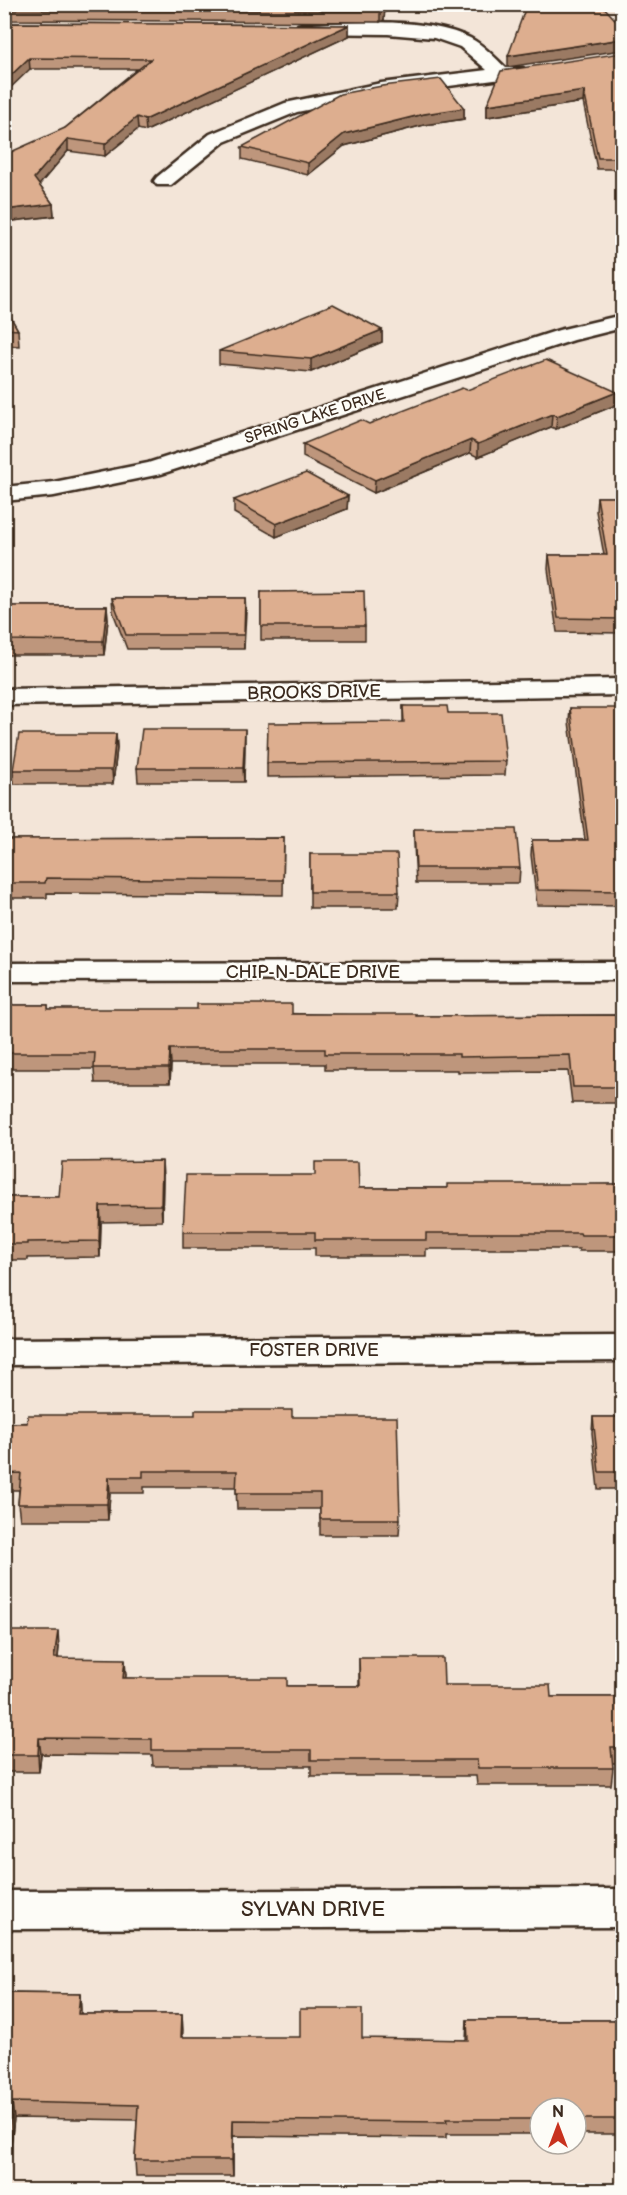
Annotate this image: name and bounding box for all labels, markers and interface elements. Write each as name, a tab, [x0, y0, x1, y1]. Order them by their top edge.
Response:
street label: SPRING LAKE DRIVE	[242, 385, 388, 448]
street label: BROOKS DRIVE	[247, 681, 381, 704]
street label: CHIP-N-DALE DRIVE	[226, 962, 400, 983]
street label: FOSTER DRIVE	[249, 1340, 379, 1361]
street label: SYLVAN DRIVE	[241, 1897, 385, 1922]
north arrow	[528, 2096, 588, 2156]
text: N	[552, 2103, 564, 2122]

